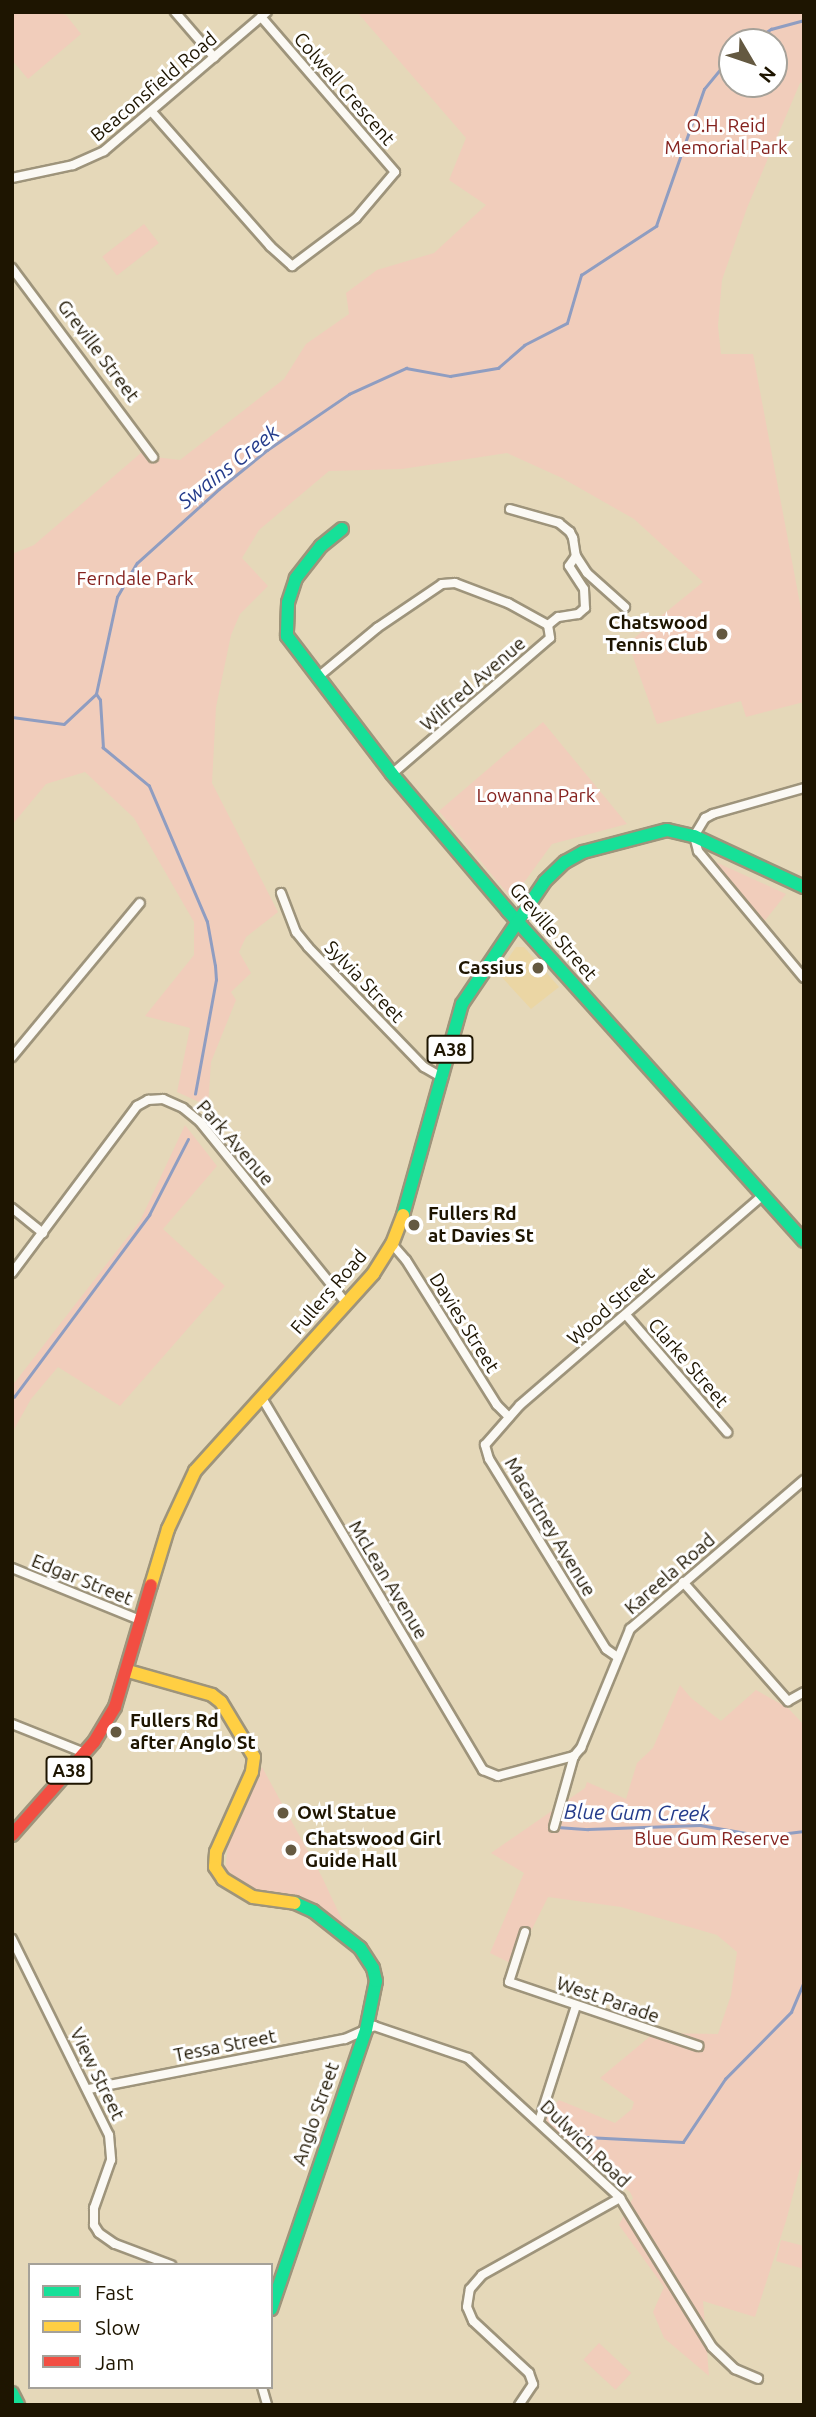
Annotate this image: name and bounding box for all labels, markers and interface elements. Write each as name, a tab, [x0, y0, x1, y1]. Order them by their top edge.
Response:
street label: Beaconsfield Road	[86, 28, 222, 146]
street label: Colwell Crescent	[289, 28, 399, 150]
north arrow	[718, 28, 788, 98]
text: N	[755, 63, 781, 87]
park label: O.H. Reid Memorial Park	[664, 115, 788, 159]
street label: Greville Street	[52, 295, 144, 407]
water label: Swains Creek	[172, 419, 284, 513]
park label: Ferndale Park	[77, 568, 193, 590]
place label: Chatswood Tennis Club	[606, 612, 708, 656]
marker: Chatswood Tennis Club	[714, 626, 730, 642]
street label: Wilfred Avenue	[416, 632, 530, 736]
park label: Lowanna Park	[477, 785, 595, 807]
street label: Greville Street	[504, 878, 602, 986]
street label: Sylvia Street	[319, 936, 409, 1028]
place label: Cassius	[458, 957, 524, 979]
marker: Cassius	[530, 960, 546, 976]
road number: A38	[426, 1034, 475, 1064]
street label: Park Avenue	[192, 1095, 278, 1191]
place label: Fullers Rd at Davies St	[428, 1203, 534, 1247]
marker: Fullers Rd at Davies St	[406, 1217, 422, 1233]
street label: Fullers Road	[286, 1245, 372, 1339]
street label: Wood Street	[563, 1262, 659, 1350]
street label: Davies Street	[424, 1269, 504, 1377]
street label: Clarke Street	[643, 1314, 733, 1412]
street label: Macartney Avenue	[499, 1453, 601, 1601]
street label: McLean Avenue	[344, 1516, 432, 1644]
street label: Kareela Road	[620, 1529, 720, 1619]
street label: Edgar Street	[28, 1549, 136, 1611]
place label: Fullers Rd after Anglo St	[130, 1710, 256, 1754]
marker: Fullers Rd after Anglo St	[108, 1724, 124, 1740]
road number: A38	[44, 1756, 94, 1784]
water label: Blue Gum Creek	[564, 1798, 710, 1826]
place label: Owl Statue	[297, 1802, 396, 1824]
marker: Owl Statue	[275, 1805, 291, 1821]
place label: Chatswood Girl Guide Hall	[305, 1828, 441, 1872]
park label: Blue Gum Reserve	[634, 1828, 790, 1850]
marker: Chatswood Girl Guide Hall	[283, 1842, 299, 1858]
street label: West Parade	[554, 1972, 662, 2028]
street label: View Street	[65, 2024, 129, 2124]
street label: Tessa Street	[172, 2025, 278, 2067]
street label: Anglo Street	[288, 2059, 344, 2169]
street label: Dulwich Road	[535, 2095, 635, 2193]
legend	[28, 2263, 273, 2389]
text: Fast	[95, 2280, 133, 2304]
text: Slow	[95, 2315, 140, 2339]
text: Jam	[95, 2350, 134, 2374]

